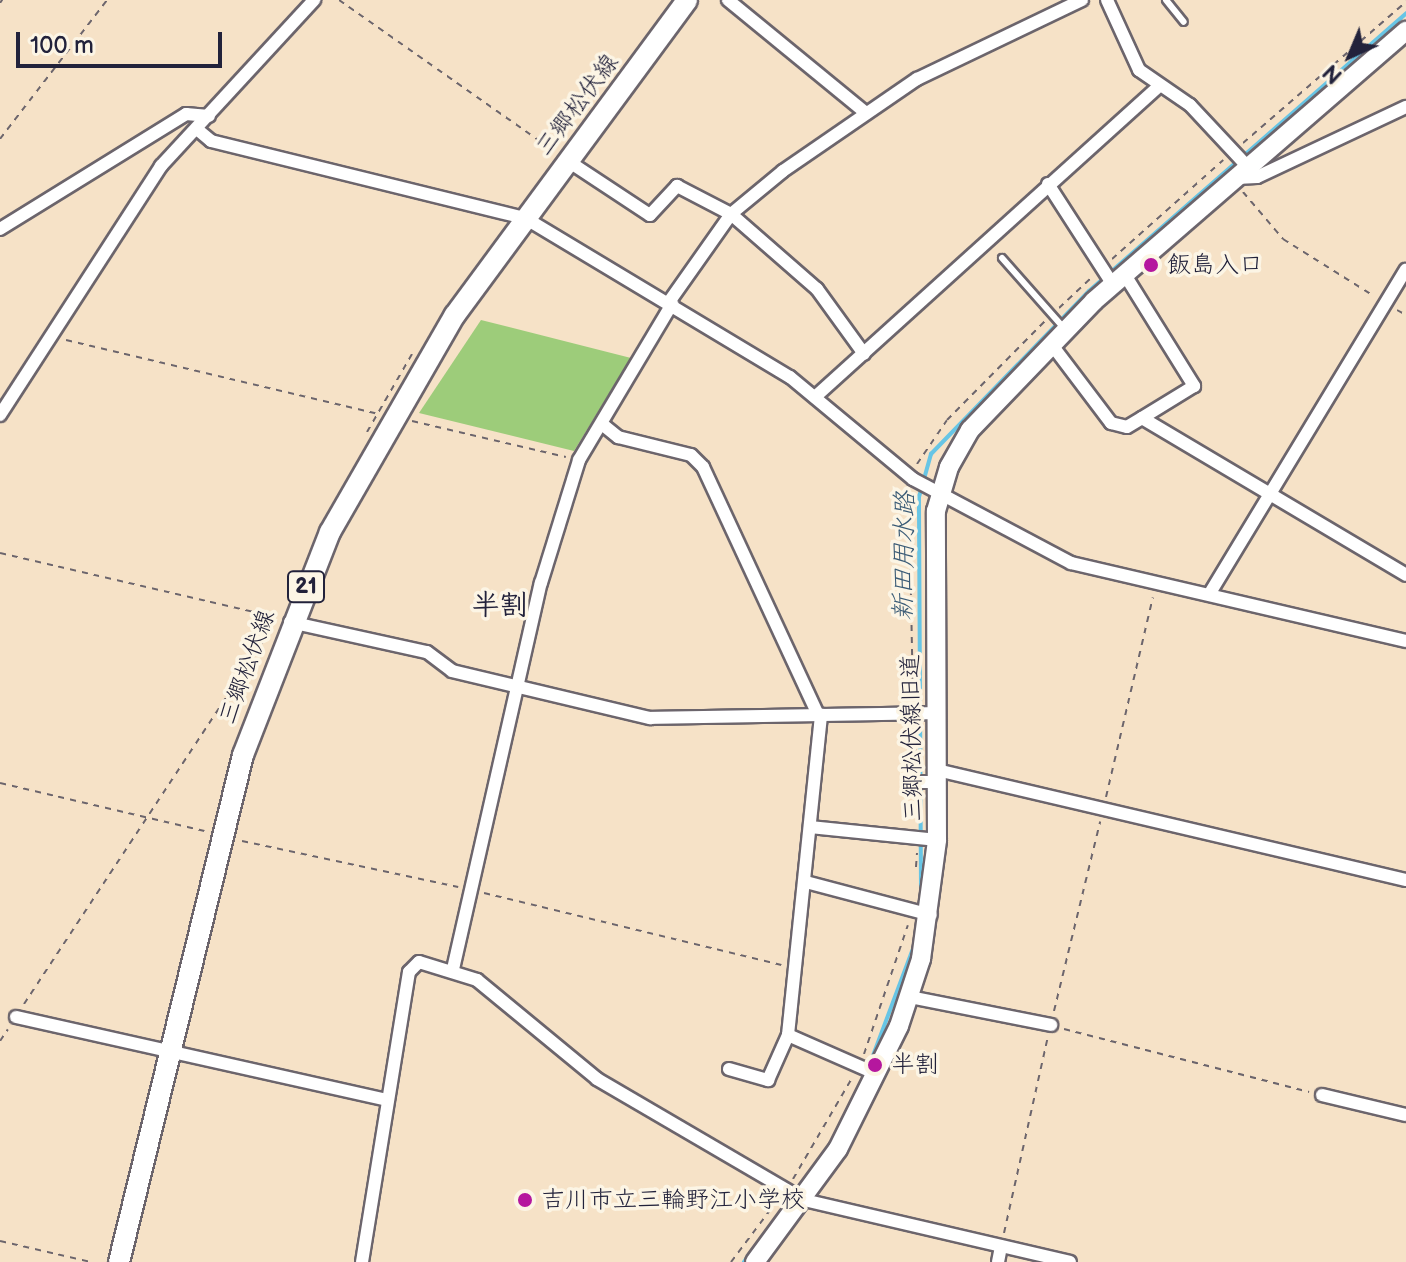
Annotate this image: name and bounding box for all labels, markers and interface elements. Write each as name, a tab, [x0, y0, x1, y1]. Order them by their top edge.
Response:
scale bar	[20, 16, 226, 66]
north arrow	[1310, 16, 1390, 96]
text: 100 m	[30, 31, 94, 60]
street label: 三郷松伏線	[529, 48, 625, 162]
text: N	[1318, 58, 1348, 89]
place label: 飯島入口	[1167, 251, 1263, 279]
marker: 飯島入口	[1142, 256, 1160, 274]
water label: 新田用水路	[888, 491, 922, 621]
road number: 21	[286, 569, 326, 605]
district label: 半割	[472, 589, 528, 623]
street label: 三郷松伏線	[213, 606, 281, 728]
street label: 三郷松伏線旧道	[896, 654, 928, 822]
place label: 半割	[891, 1051, 939, 1079]
marker: 半割	[866, 1056, 884, 1074]
place label: 吉川市立三輪野江小学校	[541, 1186, 805, 1214]
marker: 吉川市立三輪野江小学校	[516, 1191, 534, 1209]

